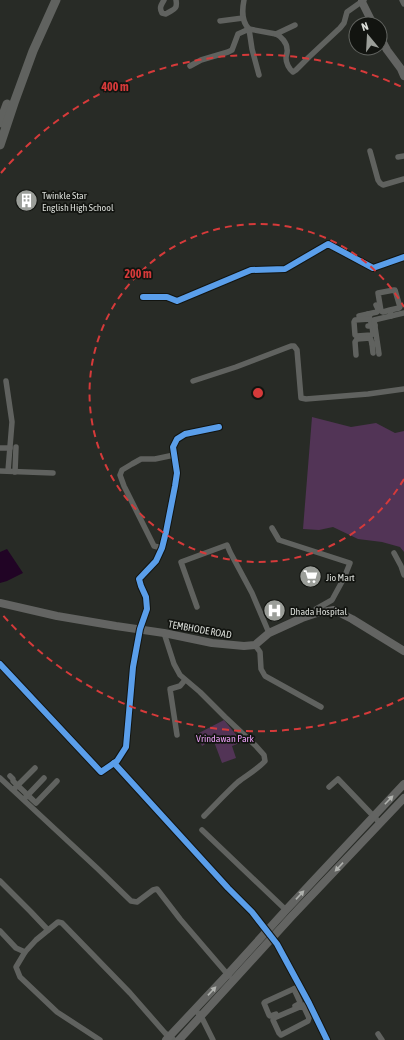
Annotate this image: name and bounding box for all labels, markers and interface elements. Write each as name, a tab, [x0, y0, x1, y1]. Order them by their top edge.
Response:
north arrow	[348, 16, 388, 56]
text: N	[360, 20, 370, 33]
text: 400 m	[100, 80, 129, 94]
building icon: Twinkle Star English High School	[13, 188, 39, 214]
place label: Twinkle Star English High School	[42, 190, 114, 213]
text: 200 m	[124, 267, 152, 281]
centre of rings	[251, 386, 265, 400]
supermarket icon: Jio Mart	[298, 564, 324, 590]
place label: Jio Mart	[326, 572, 355, 583]
hospital icon: Dhada Hospital	[261, 598, 287, 624]
place label: Dhada Hospital	[290, 606, 347, 617]
street label: TEMBHODE ROAD	[167, 619, 233, 641]
park label: Vrindawan Park	[196, 733, 255, 744]
one-way arrow	[384, 795, 394, 805]
one-way arrow	[334, 862, 344, 872]
one-way arrow	[295, 890, 304, 900]
one-way arrow	[207, 986, 217, 996]

